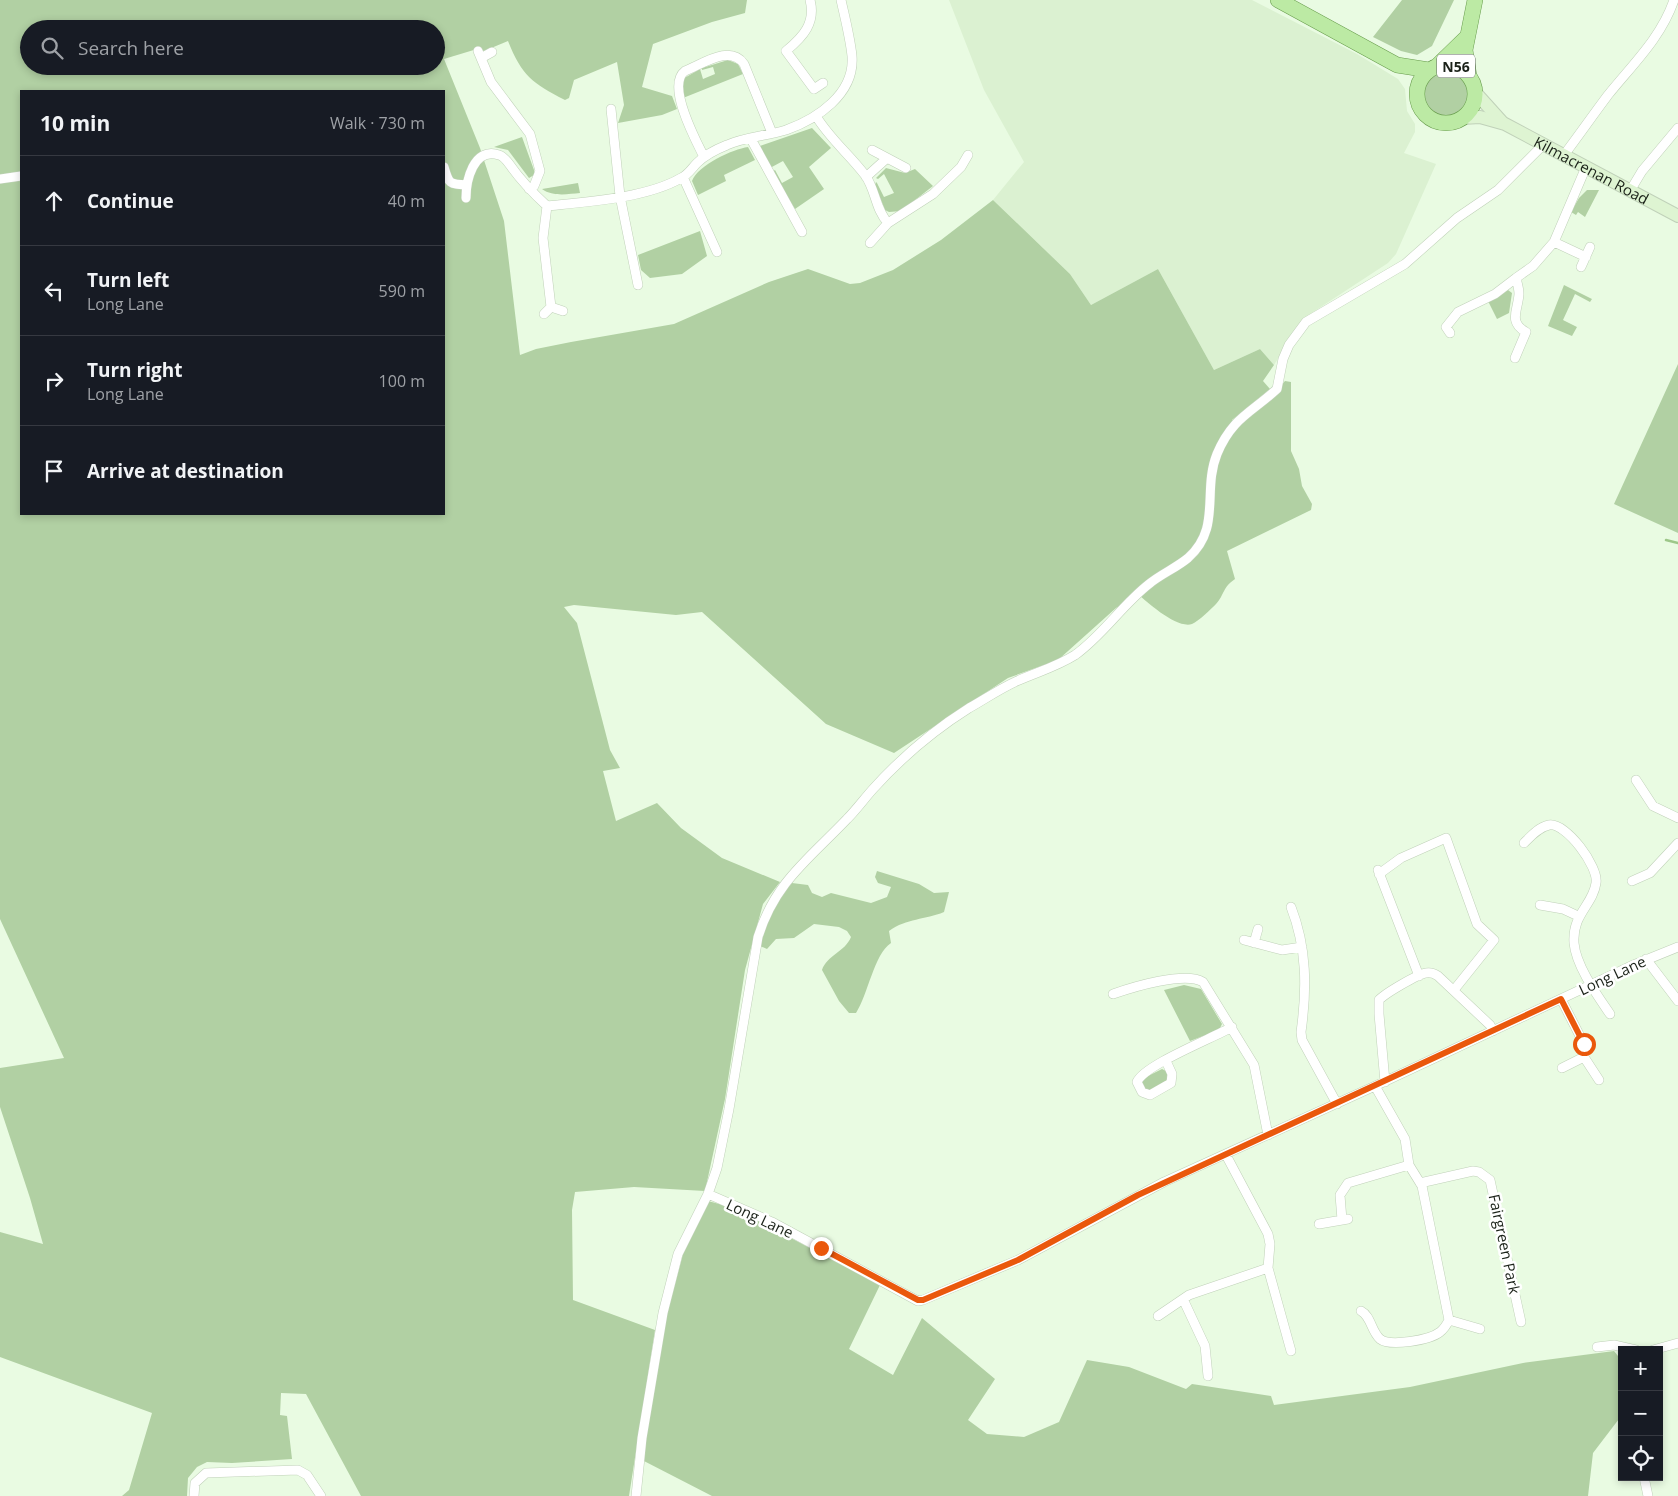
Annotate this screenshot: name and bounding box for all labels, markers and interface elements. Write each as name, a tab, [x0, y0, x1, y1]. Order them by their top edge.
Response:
search box	[20, 20, 445, 75]
icon: search	[38, 34, 66, 62]
text: Search here	[78, 35, 184, 61]
road number: N56	[1437, 54, 1475, 78]
text: 10 min	[40, 109, 110, 137]
text: Walk · 730 m	[330, 112, 425, 134]
street label: Kilmacrenan Road	[1531, 131, 1652, 209]
icon: ahead	[40, 187, 68, 215]
text: Continue	[87, 188, 174, 214]
text: 40 m	[388, 190, 425, 212]
text: Turn left	[87, 267, 169, 293]
icon: left	[40, 277, 68, 305]
text: 590 m	[379, 280, 425, 302]
text: Long Lane	[87, 293, 164, 315]
text: Turn right	[87, 357, 182, 383]
icon: right	[40, 367, 68, 395]
text: 100 m	[379, 370, 425, 392]
text: Long Lane	[87, 383, 164, 405]
icon: arrive	[40, 457, 68, 485]
text: Arrive at destination	[87, 458, 284, 484]
street label: Long Lane	[1575, 951, 1649, 999]
route start	[1573, 1033, 1596, 1056]
street label: Fairgreen Park	[1485, 1192, 1525, 1296]
street label: Long Lane	[723, 1194, 797, 1242]
route end	[810, 1237, 833, 1260]
map controls	[1618, 1346, 1663, 1481]
button: +	[1618, 1346, 1663, 1391]
button: −	[1618, 1391, 1663, 1436]
button: locate	[1618, 1436, 1663, 1481]

